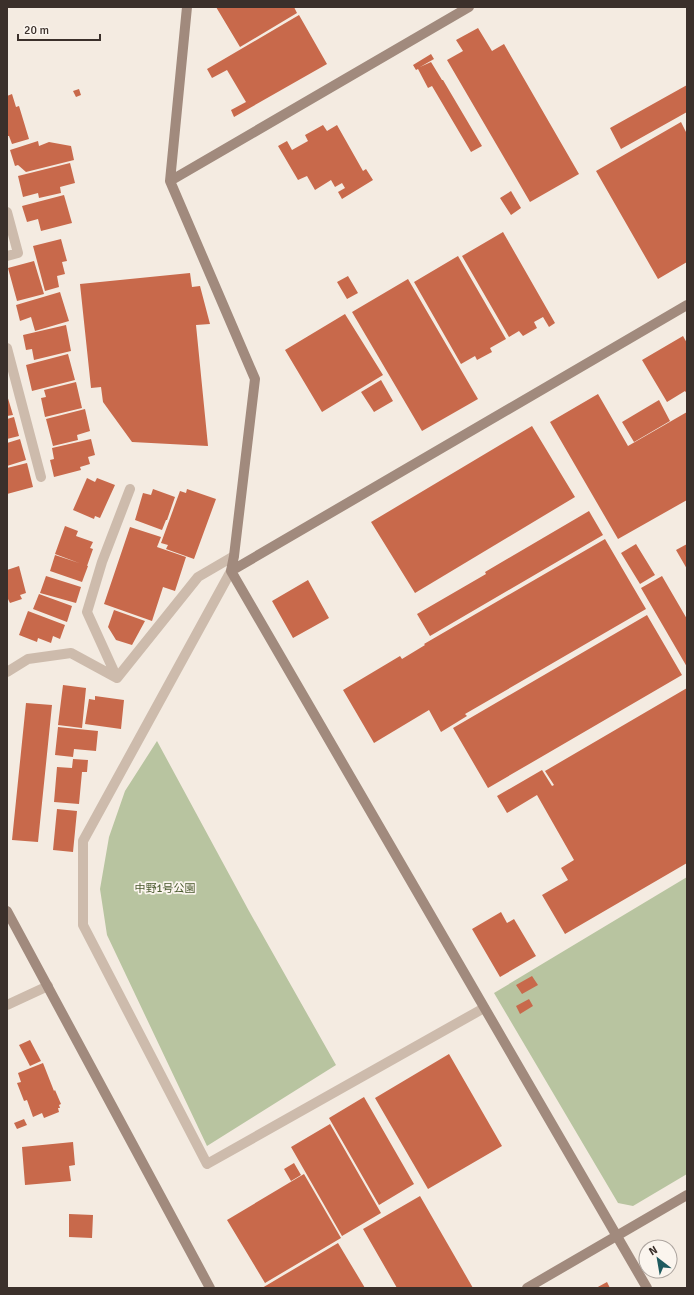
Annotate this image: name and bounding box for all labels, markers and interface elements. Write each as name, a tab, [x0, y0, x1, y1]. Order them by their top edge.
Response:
scale bar	[18, 16, 100, 42]
text: 20 m	[24, 23, 49, 38]
park label: 中野1号公園	[135, 882, 195, 895]
north arrow	[638, 1239, 678, 1279]
text: N	[646, 1243, 660, 1258]

